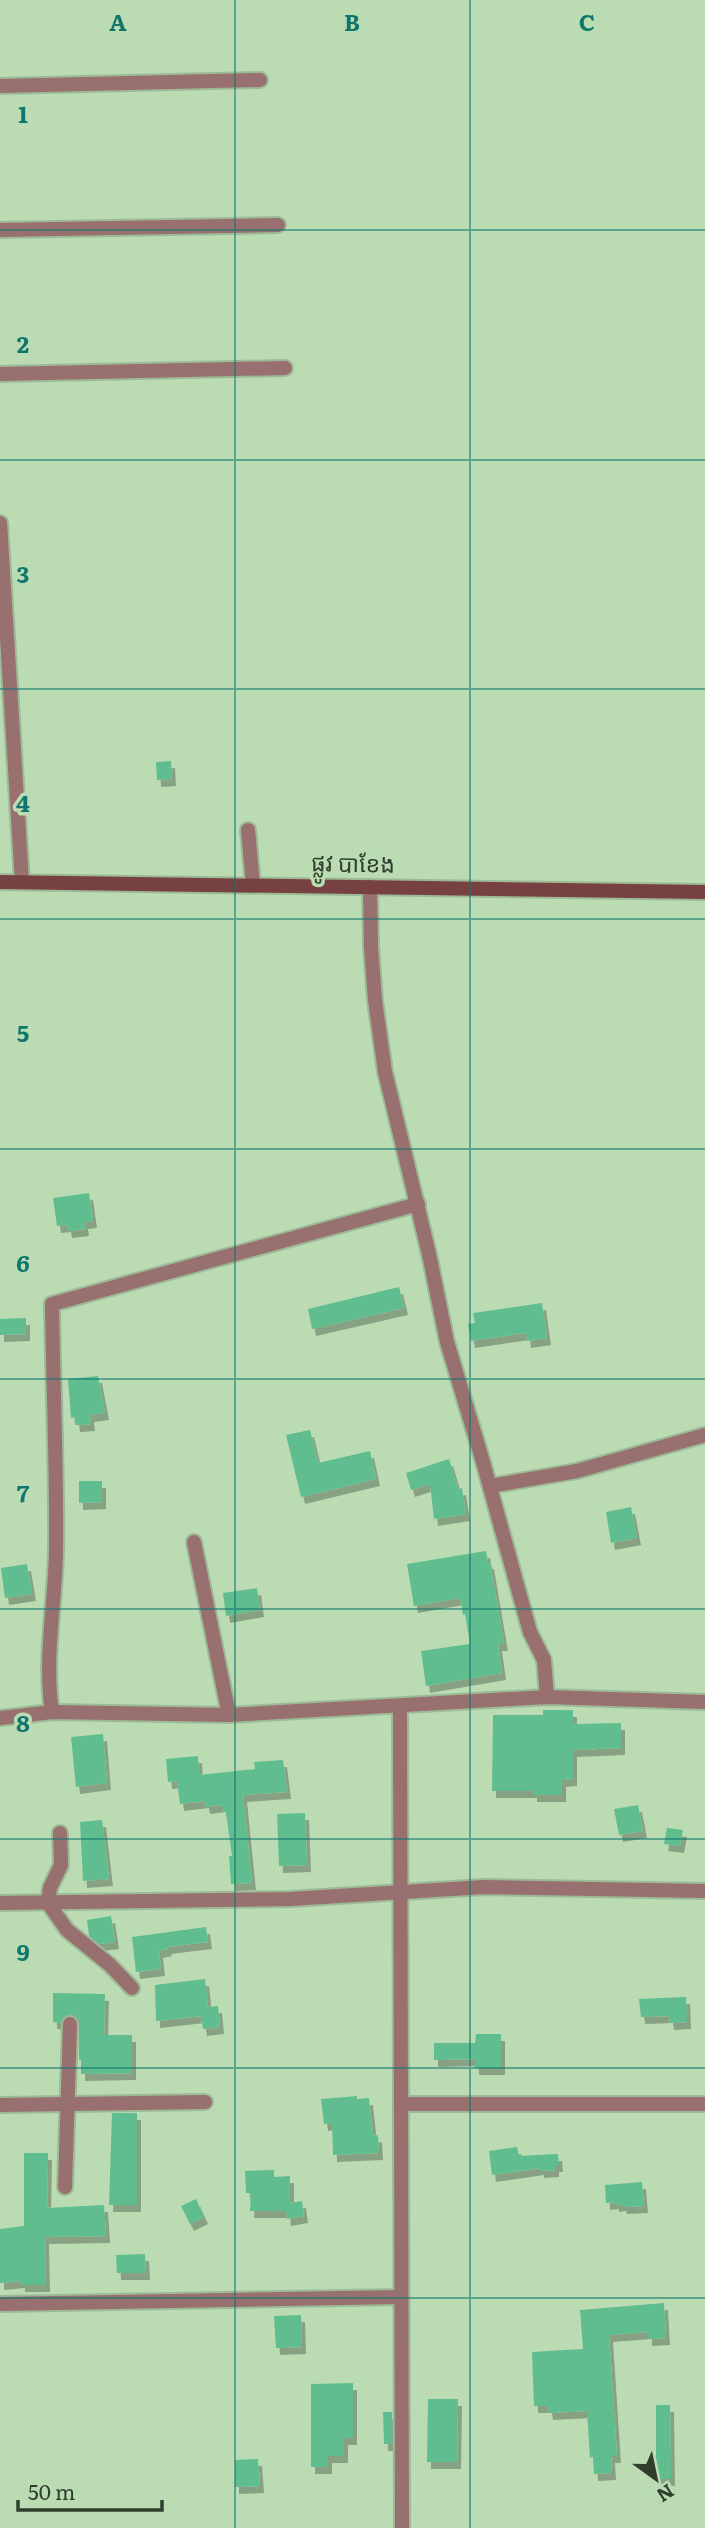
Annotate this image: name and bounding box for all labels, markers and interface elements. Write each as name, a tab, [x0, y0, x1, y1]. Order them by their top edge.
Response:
text: A	[109, 4, 127, 38]
text: B	[344, 4, 360, 38]
text: C	[579, 4, 595, 38]
text: 1	[18, 96, 28, 130]
text: 2	[17, 326, 29, 360]
text: 3	[17, 556, 29, 590]
text: 4	[16, 785, 30, 819]
street label: ផ្លូវ បាខែង	[311, 844, 395, 887]
text: 5	[17, 1015, 29, 1049]
text: 6	[16, 1245, 30, 1279]
text: 7	[17, 1475, 30, 1509]
text: 8	[16, 1705, 30, 1739]
text: 9	[16, 1934, 30, 1968]
north arrow	[621, 2444, 691, 2514]
scale bar	[18, 2468, 161, 2512]
text: 50 m	[28, 2475, 75, 2506]
text: N	[651, 2478, 680, 2510]

